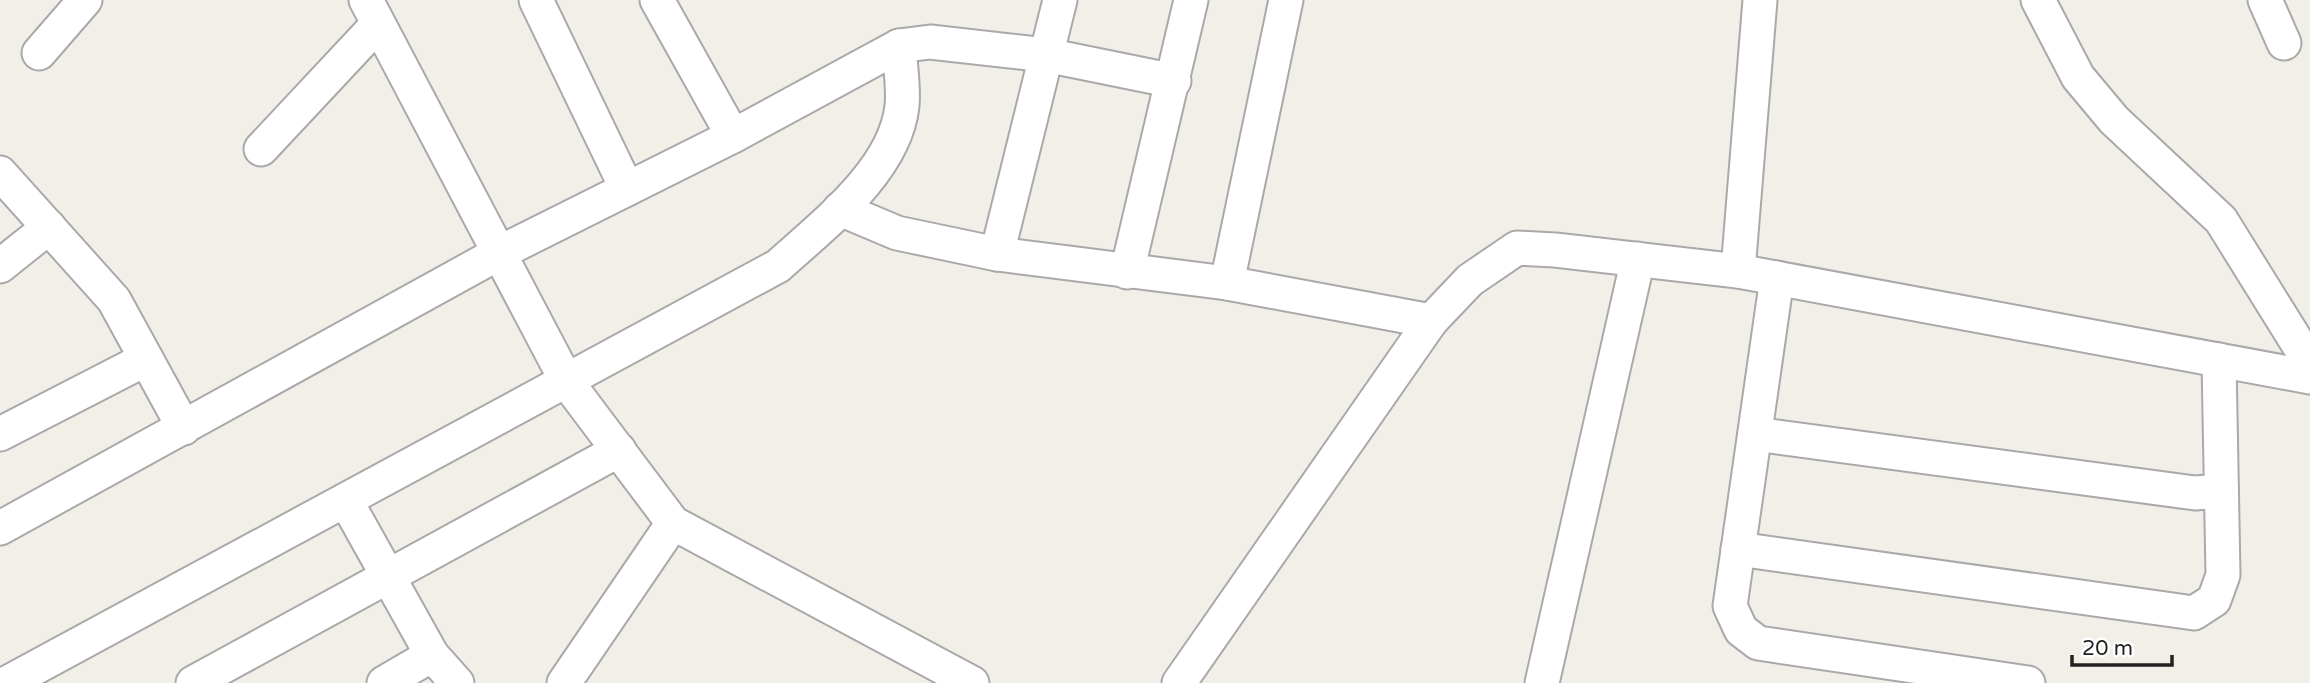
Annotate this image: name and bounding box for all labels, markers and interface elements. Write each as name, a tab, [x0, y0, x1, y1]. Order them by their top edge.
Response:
scale bar	[2072, 624, 2172, 668]
text: 20 m	[2082, 636, 2133, 661]

